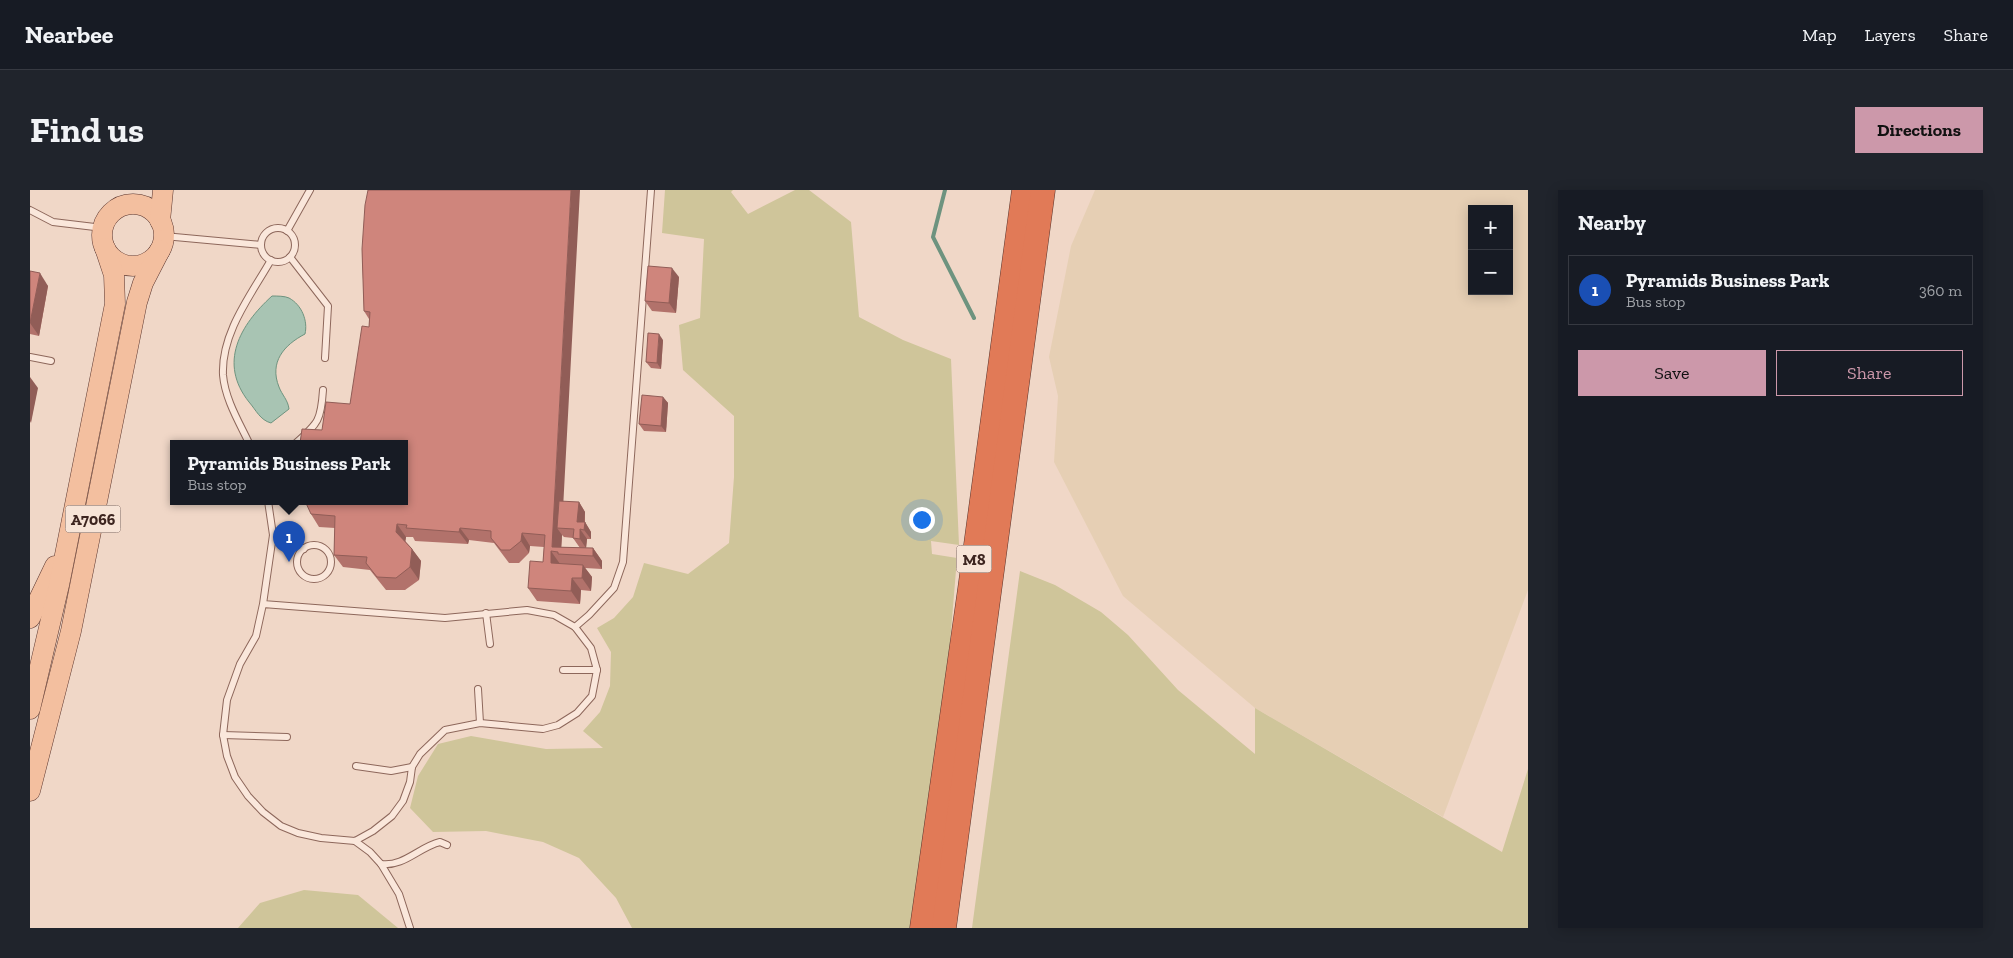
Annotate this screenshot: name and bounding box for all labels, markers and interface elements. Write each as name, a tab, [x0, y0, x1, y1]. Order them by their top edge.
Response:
text: Nearbee	[25, 20, 113, 49]
text: Map	[1802, 24, 1837, 46]
text: Layers	[1865, 24, 1916, 46]
text: Share	[1944, 24, 1988, 46]
button: Directions	[1855, 107, 1983, 153]
text: Find us	[30, 109, 144, 151]
map controls	[1468, 205, 1513, 295]
button: +	[1468, 205, 1513, 250]
text: Nearby	[1578, 210, 1646, 235]
button: −	[1468, 250, 1513, 295]
text: Pyramids Business Park	[1626, 269, 1829, 292]
text: 1	[1592, 281, 1598, 300]
text: 360 m	[1919, 281, 1962, 300]
text: Bus stop	[1626, 292, 1685, 311]
button: Save	[1578, 350, 1766, 396]
button: Share	[1776, 350, 1963, 396]
popup	[170, 440, 408, 505]
text: Pyramids Business Park	[187, 452, 391, 475]
text: Bus stop	[187, 475, 247, 494]
road number: A7066	[66, 506, 120, 532]
your location	[909, 507, 935, 533]
pin: 1	[273, 521, 305, 562]
road number: M8	[956, 546, 992, 572]

